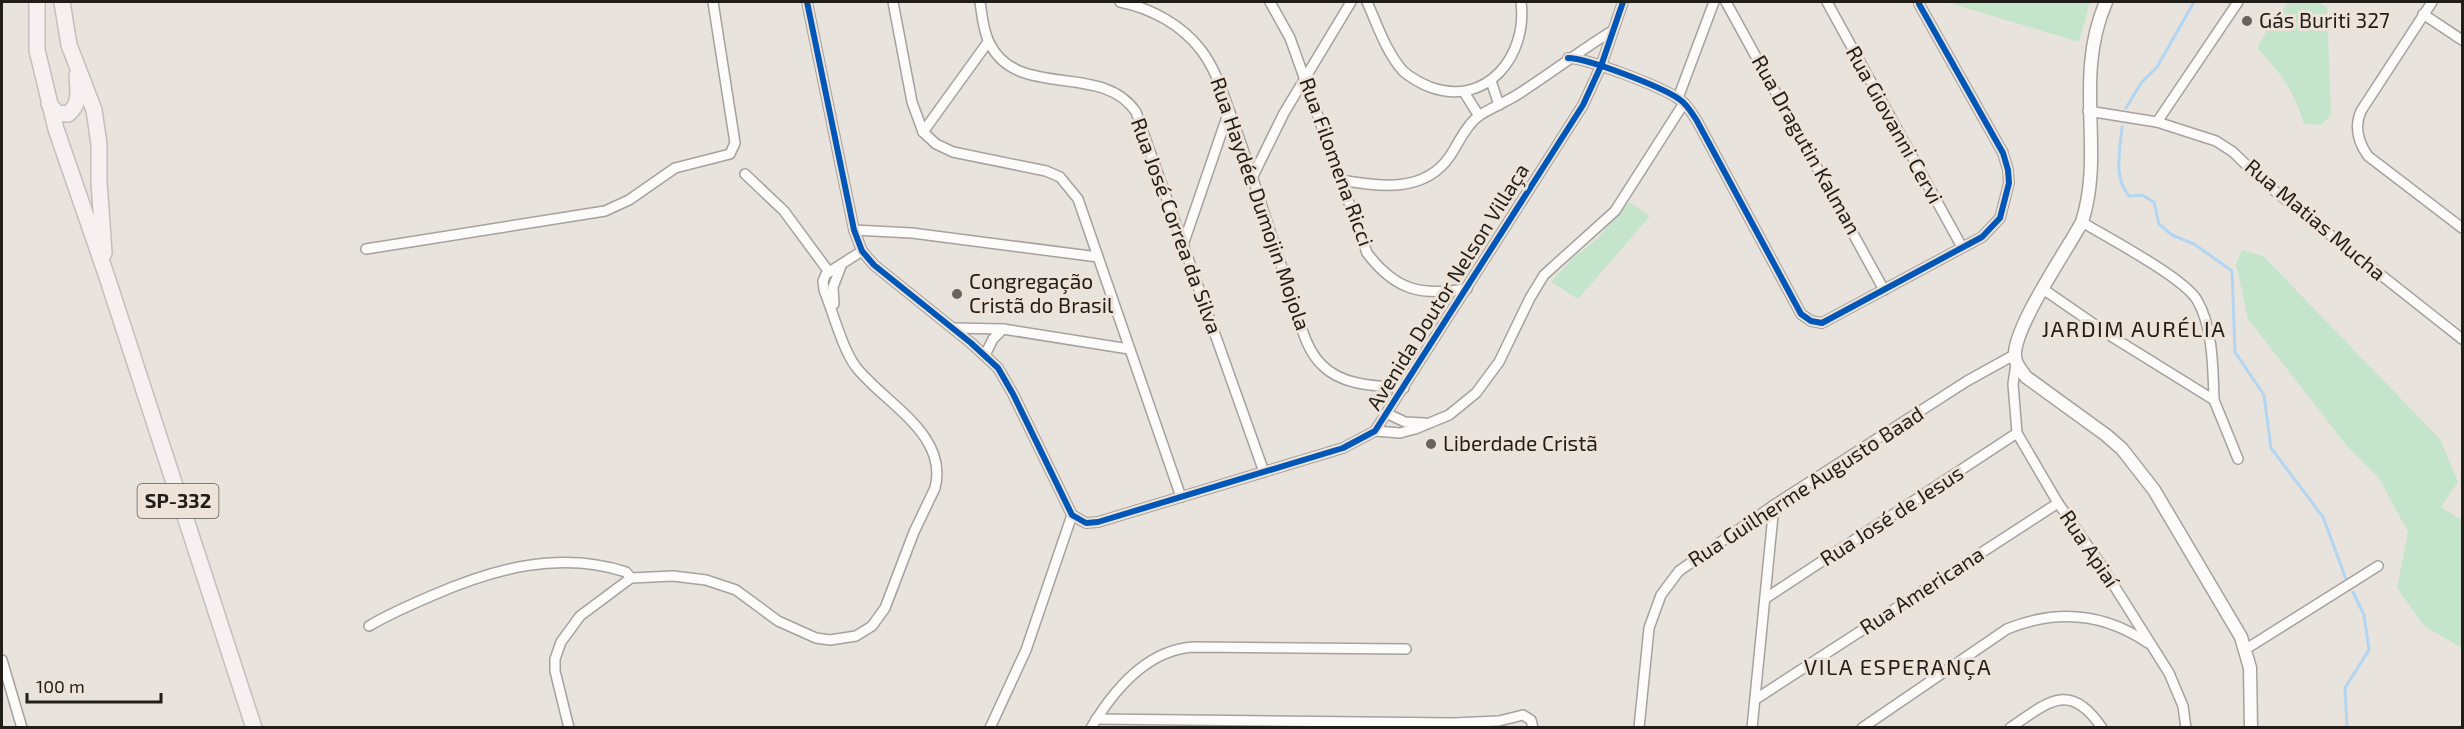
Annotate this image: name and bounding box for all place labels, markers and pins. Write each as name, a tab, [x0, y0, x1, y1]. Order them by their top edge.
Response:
place label: Gás Buriti 327	[2259, 7, 2390, 32]
marker: Gás Buriti 327	[2240, 14, 2254, 28]
place label: Congregação Cristã do Brasil	[969, 268, 1114, 317]
marker: Congregação Cristã do Brasil	[950, 287, 964, 301]
place label: Liberdade Cristã	[1443, 430, 1598, 455]
marker: Liberdade Cristã	[1424, 437, 1438, 451]

